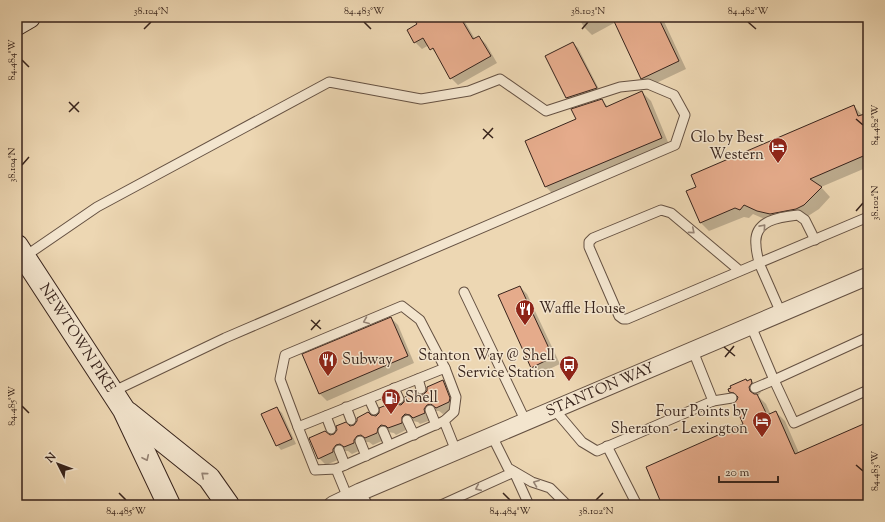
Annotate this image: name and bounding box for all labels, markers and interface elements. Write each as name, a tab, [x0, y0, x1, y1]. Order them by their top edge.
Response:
text: 38.104°N	[133, 4, 169, 19]
text: 84.483°W	[344, 4, 384, 19]
text: 38.103°N	[571, 4, 605, 19]
text: 84.482°W	[728, 4, 768, 19]
text: 84.484°W	[5, 39, 20, 81]
text: 84.482°W	[868, 105, 883, 145]
place label: Glo by Best Western	[690, 128, 764, 166]
hotel icon: Glo by Best Western	[767, 136, 789, 164]
text: 38.104°N	[5, 147, 20, 183]
text: 38.102°N	[868, 185, 883, 221]
one-way arrow	[758, 224, 765, 232]
one-way arrow	[688, 226, 695, 233]
street label: NEWTOWN PIKE	[34, 280, 120, 397]
restaurant icon: Waffle House	[514, 298, 536, 326]
place label: Waffle House	[539, 299, 626, 320]
one-way arrow	[363, 317, 370, 325]
place label: Stanton Way @ Shell Service Station	[418, 346, 555, 384]
restaurant icon: Subway	[317, 349, 339, 377]
place label: Subway	[342, 350, 393, 371]
bus stop icon: Stanton Way @ Shell Service Station	[558, 354, 580, 382]
street label: STANTON WAY	[543, 357, 658, 422]
text: 84.485°W	[5, 386, 20, 426]
fuel station icon: Shell	[380, 387, 402, 415]
place label: Shell	[405, 388, 438, 409]
place label: Four Points by Sheraton - Lexington	[611, 402, 749, 440]
hotel icon: Four Points by Sheraton - Lexington	[751, 410, 773, 438]
north arrow	[38, 444, 78, 484]
text: N	[42, 449, 60, 467]
text: 84.483°W	[868, 451, 883, 491]
one-way arrow	[141, 453, 149, 461]
scale bar	[719, 458, 778, 484]
text: 20 m	[725, 464, 750, 482]
one-way arrow	[201, 472, 209, 479]
one-way arrow	[533, 479, 540, 487]
one-way arrow	[475, 483, 482, 491]
text: 84.485°W	[106, 504, 146, 519]
text: 84.484°W	[489, 504, 531, 519]
text: 38.102°N	[579, 504, 614, 519]

